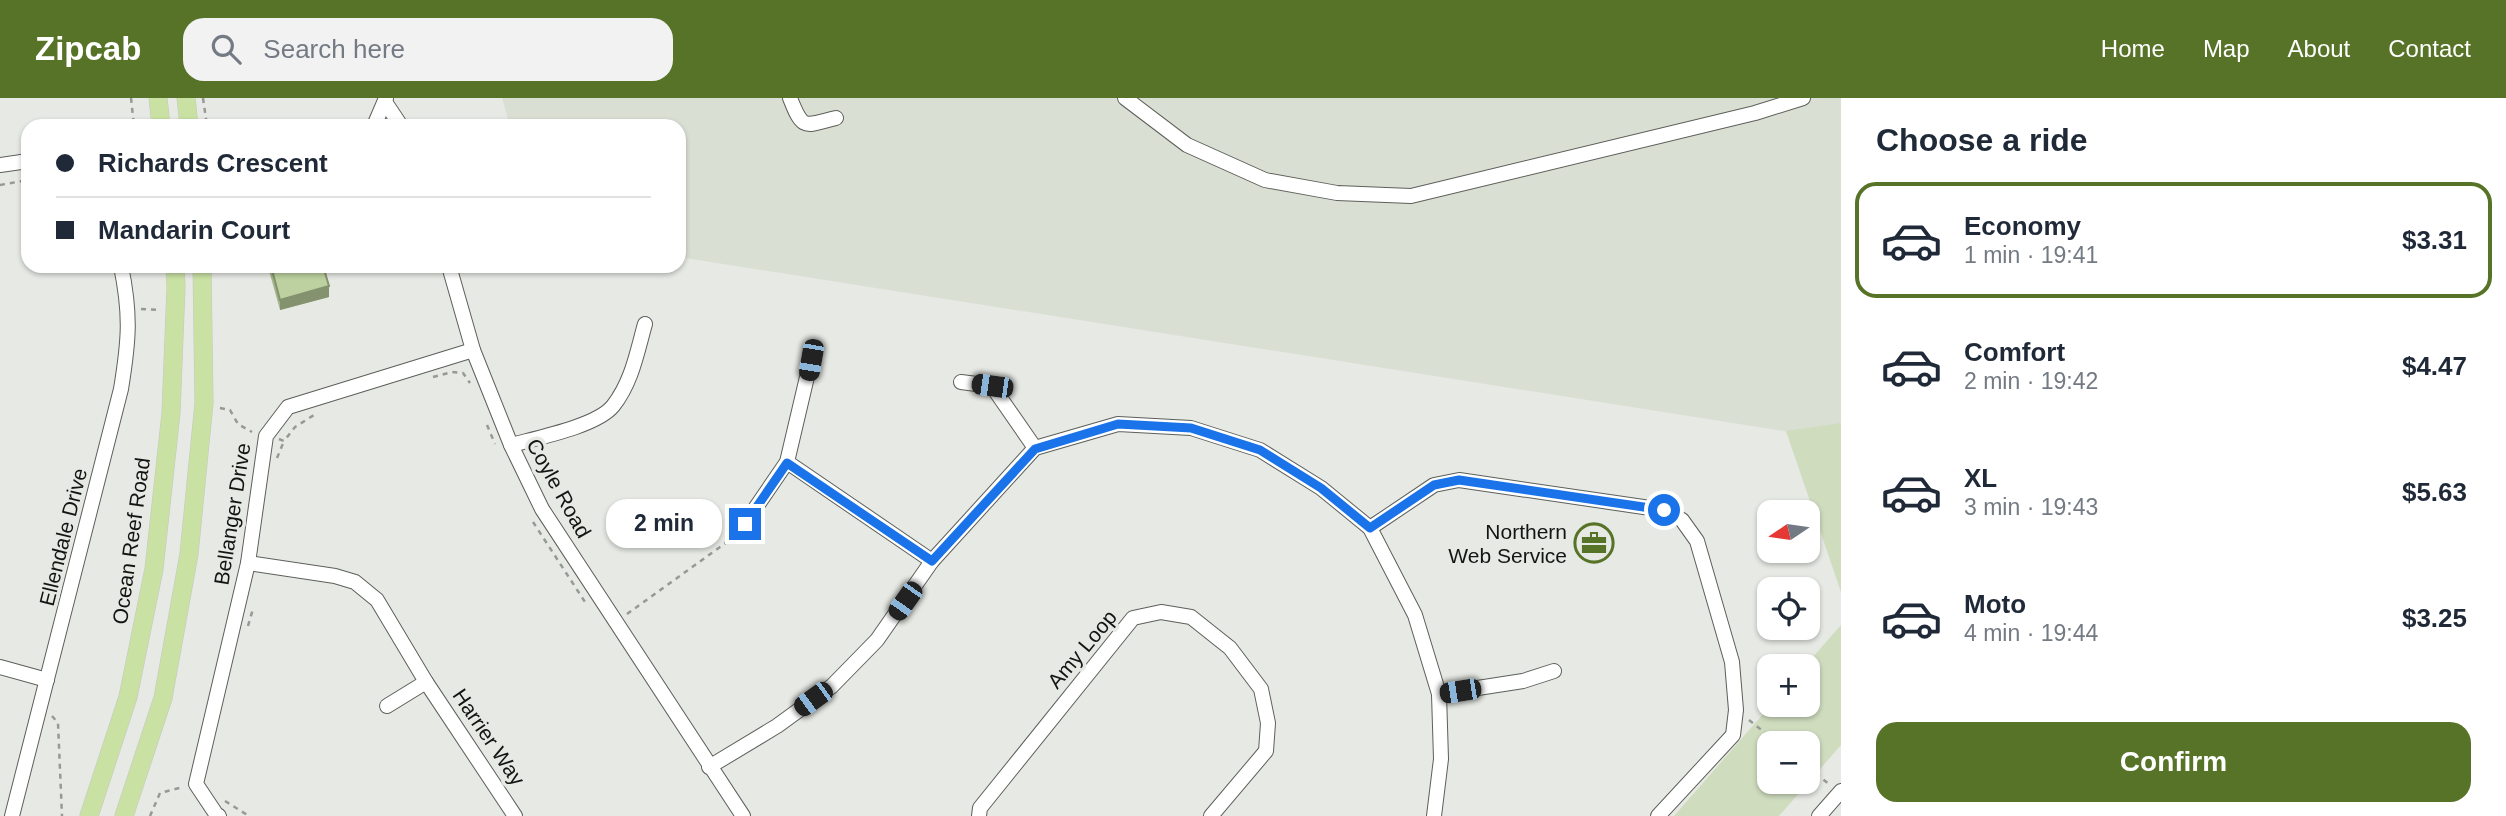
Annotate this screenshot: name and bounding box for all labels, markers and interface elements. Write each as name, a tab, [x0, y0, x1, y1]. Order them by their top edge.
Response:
search box	[183, 18, 673, 81]
text: Zipcab	[35, 30, 141, 67]
icon: search	[207, 30, 245, 68]
text: Search here	[263, 34, 405, 64]
text: Home	[2101, 35, 2165, 62]
text: Map	[2203, 35, 2250, 62]
text: About	[2288, 35, 2350, 62]
text: Contact	[2388, 35, 2471, 62]
text: Choose a ride	[1876, 122, 2088, 158]
text: Richards Crescent	[98, 148, 328, 178]
icon: car	[1880, 209, 1943, 272]
text: Economy	[1964, 211, 2081, 241]
text: Mandarin Court	[98, 215, 290, 245]
text: $3.31	[2402, 225, 2467, 255]
text: 1 min · 19:41	[1964, 242, 2098, 268]
icon: car	[1880, 335, 1943, 398]
car	[798, 337, 825, 383]
text: Comfort	[1964, 337, 2065, 367]
text: $4.47	[2402, 351, 2467, 381]
text: 2 min · 19:42	[1964, 368, 2098, 394]
car	[970, 373, 1015, 399]
street label: Coyle Road	[522, 434, 596, 542]
street label: Bellanger Drive	[209, 441, 255, 587]
street label: Ocean Reef Road	[108, 456, 154, 626]
icon: car	[1880, 461, 1943, 524]
text: XL	[1964, 463, 1997, 493]
street label: Ellendale Drive	[35, 466, 91, 608]
text: $5.63	[2402, 477, 2467, 507]
route start	[1648, 494, 1680, 526]
text: 3 min · 19:43	[1964, 494, 2098, 520]
callout: 2 min	[605, 500, 720, 548]
north arrow	[1757, 500, 1820, 564]
map controls	[1757, 500, 1820, 794]
route end	[729, 508, 761, 540]
text: 2 min	[634, 510, 694, 536]
place label: Northern Web Service	[1448, 520, 1567, 567]
office icon: Northern Web Service	[1573, 522, 1615, 564]
button: locate	[1757, 577, 1820, 640]
car	[885, 578, 926, 624]
icon: car	[1880, 587, 1943, 650]
text: Moto	[1964, 589, 2026, 619]
text: $3.25	[2402, 603, 2467, 633]
street label: Amy Loop	[1043, 605, 1121, 693]
text: 4 min · 19:44	[1964, 620, 2098, 646]
button: +	[1757, 654, 1820, 717]
car	[1438, 677, 1483, 705]
car	[790, 678, 837, 720]
street label: Harrier Way	[448, 684, 530, 790]
button: Confirm	[1876, 722, 2471, 802]
button: −	[1757, 731, 1820, 794]

